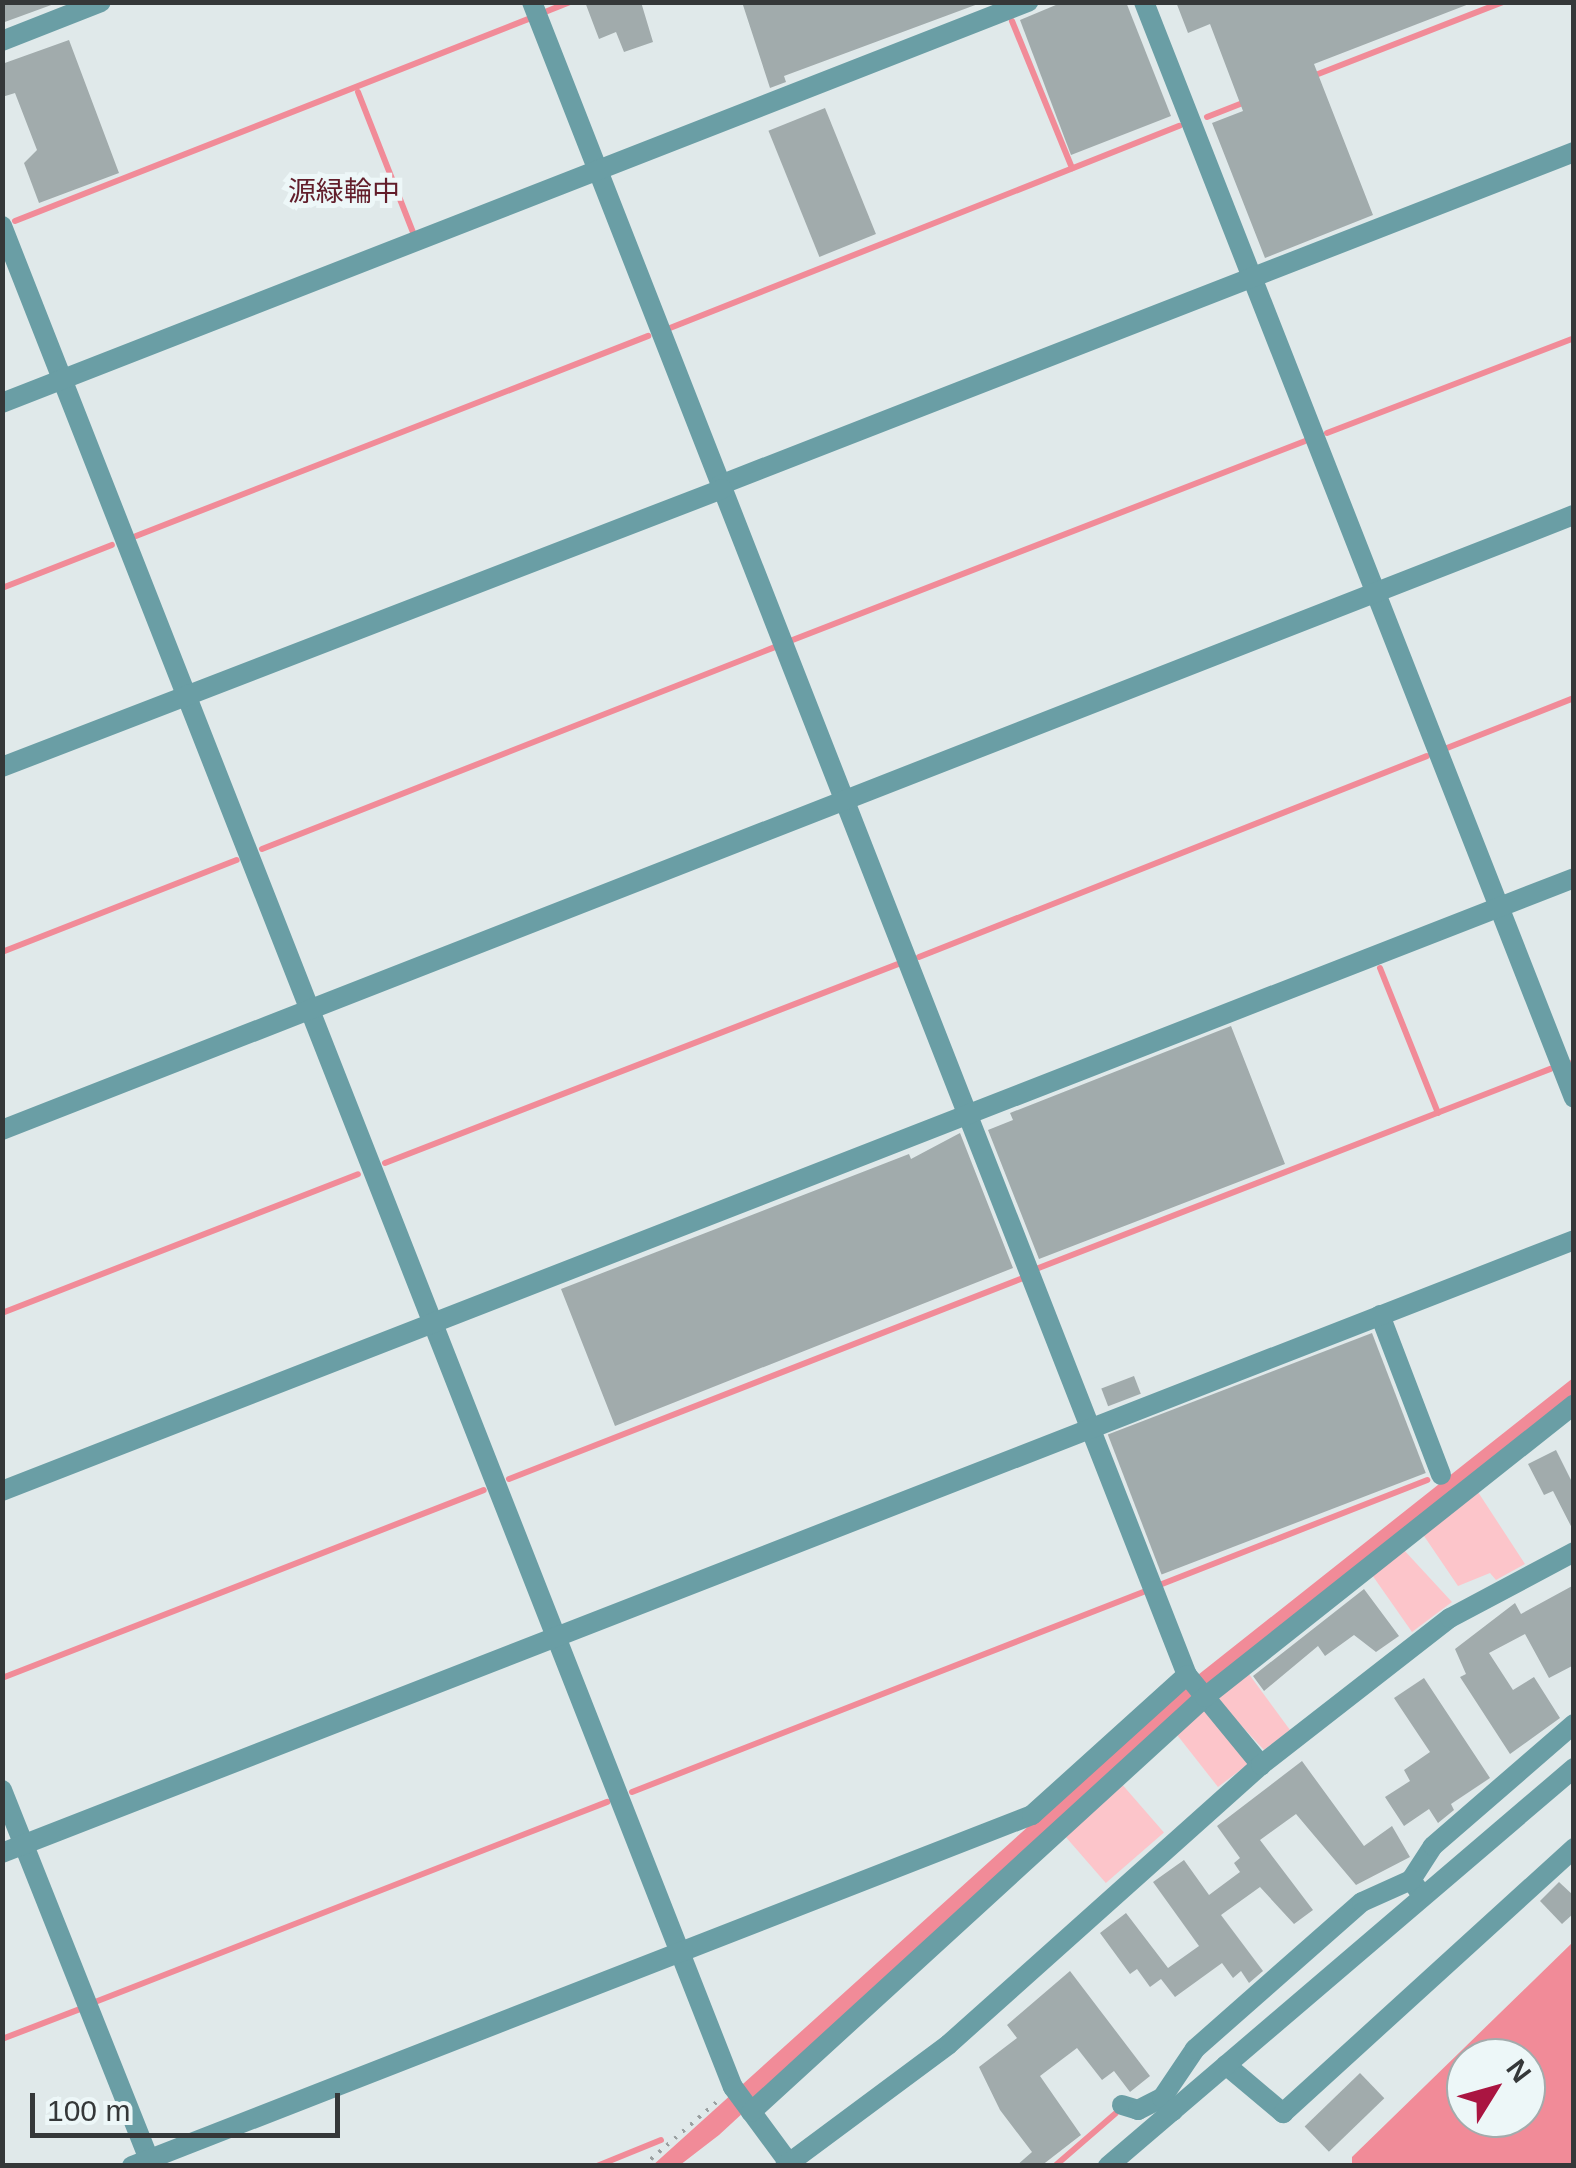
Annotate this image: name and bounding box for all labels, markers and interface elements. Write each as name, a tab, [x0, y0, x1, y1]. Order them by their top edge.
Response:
district label: 源緑輪中	[288, 175, 400, 209]
north arrow	[1446, 2038, 1546, 2138]
text: N	[1500, 2053, 1537, 2088]
scale bar	[35, 2073, 345, 2135]
text: 100 m	[47, 2094, 130, 2127]

